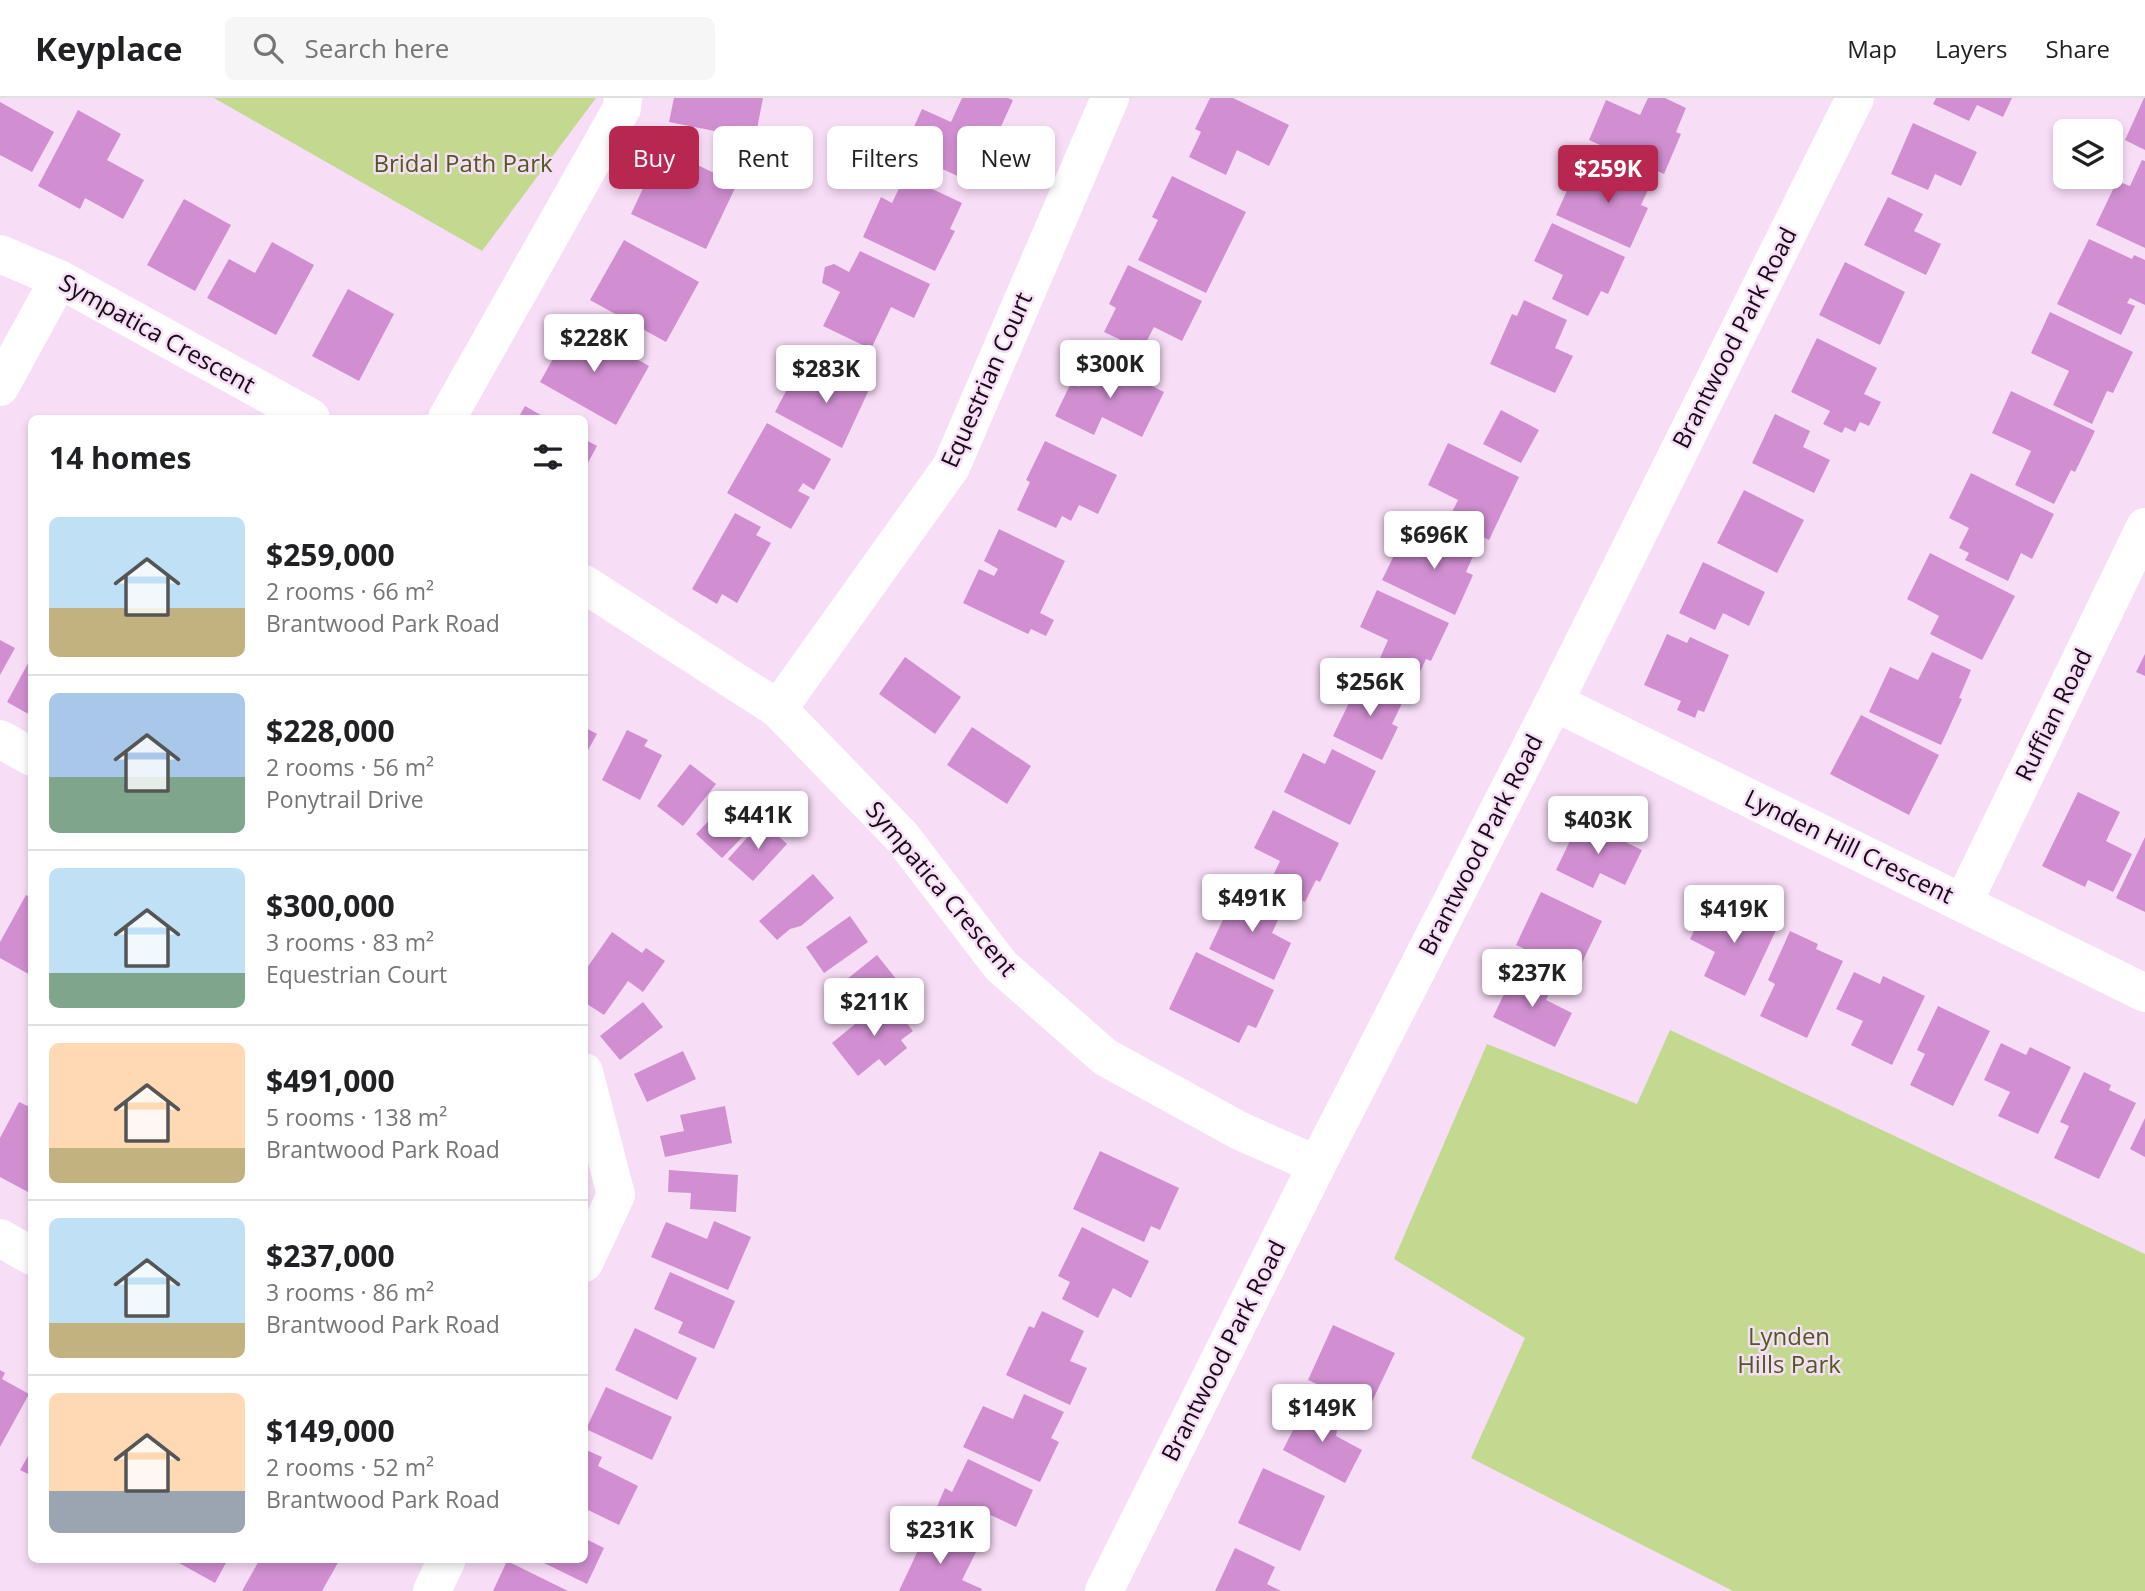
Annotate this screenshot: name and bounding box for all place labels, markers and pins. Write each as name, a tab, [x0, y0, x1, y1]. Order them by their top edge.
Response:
pin: $259K	[1559, 146, 1657, 205]
pin: $228K	[545, 314, 643, 374]
pin: $300K	[1061, 341, 1159, 400]
pin: $283K	[777, 345, 875, 405]
pin: $696K	[1385, 512, 1483, 571]
pin: $256K	[1321, 658, 1419, 718]
pin: $441K	[709, 792, 807, 851]
pin: $403K	[1549, 796, 1647, 856]
pin: $491K	[1203, 874, 1301, 934]
pin: $419K	[1685, 886, 1783, 945]
pin: $237K	[1483, 950, 1581, 1009]
pin: $211K	[825, 978, 923, 1038]
pin: $149K	[1273, 1384, 1371, 1444]
pin: $231K	[891, 1506, 989, 1566]

